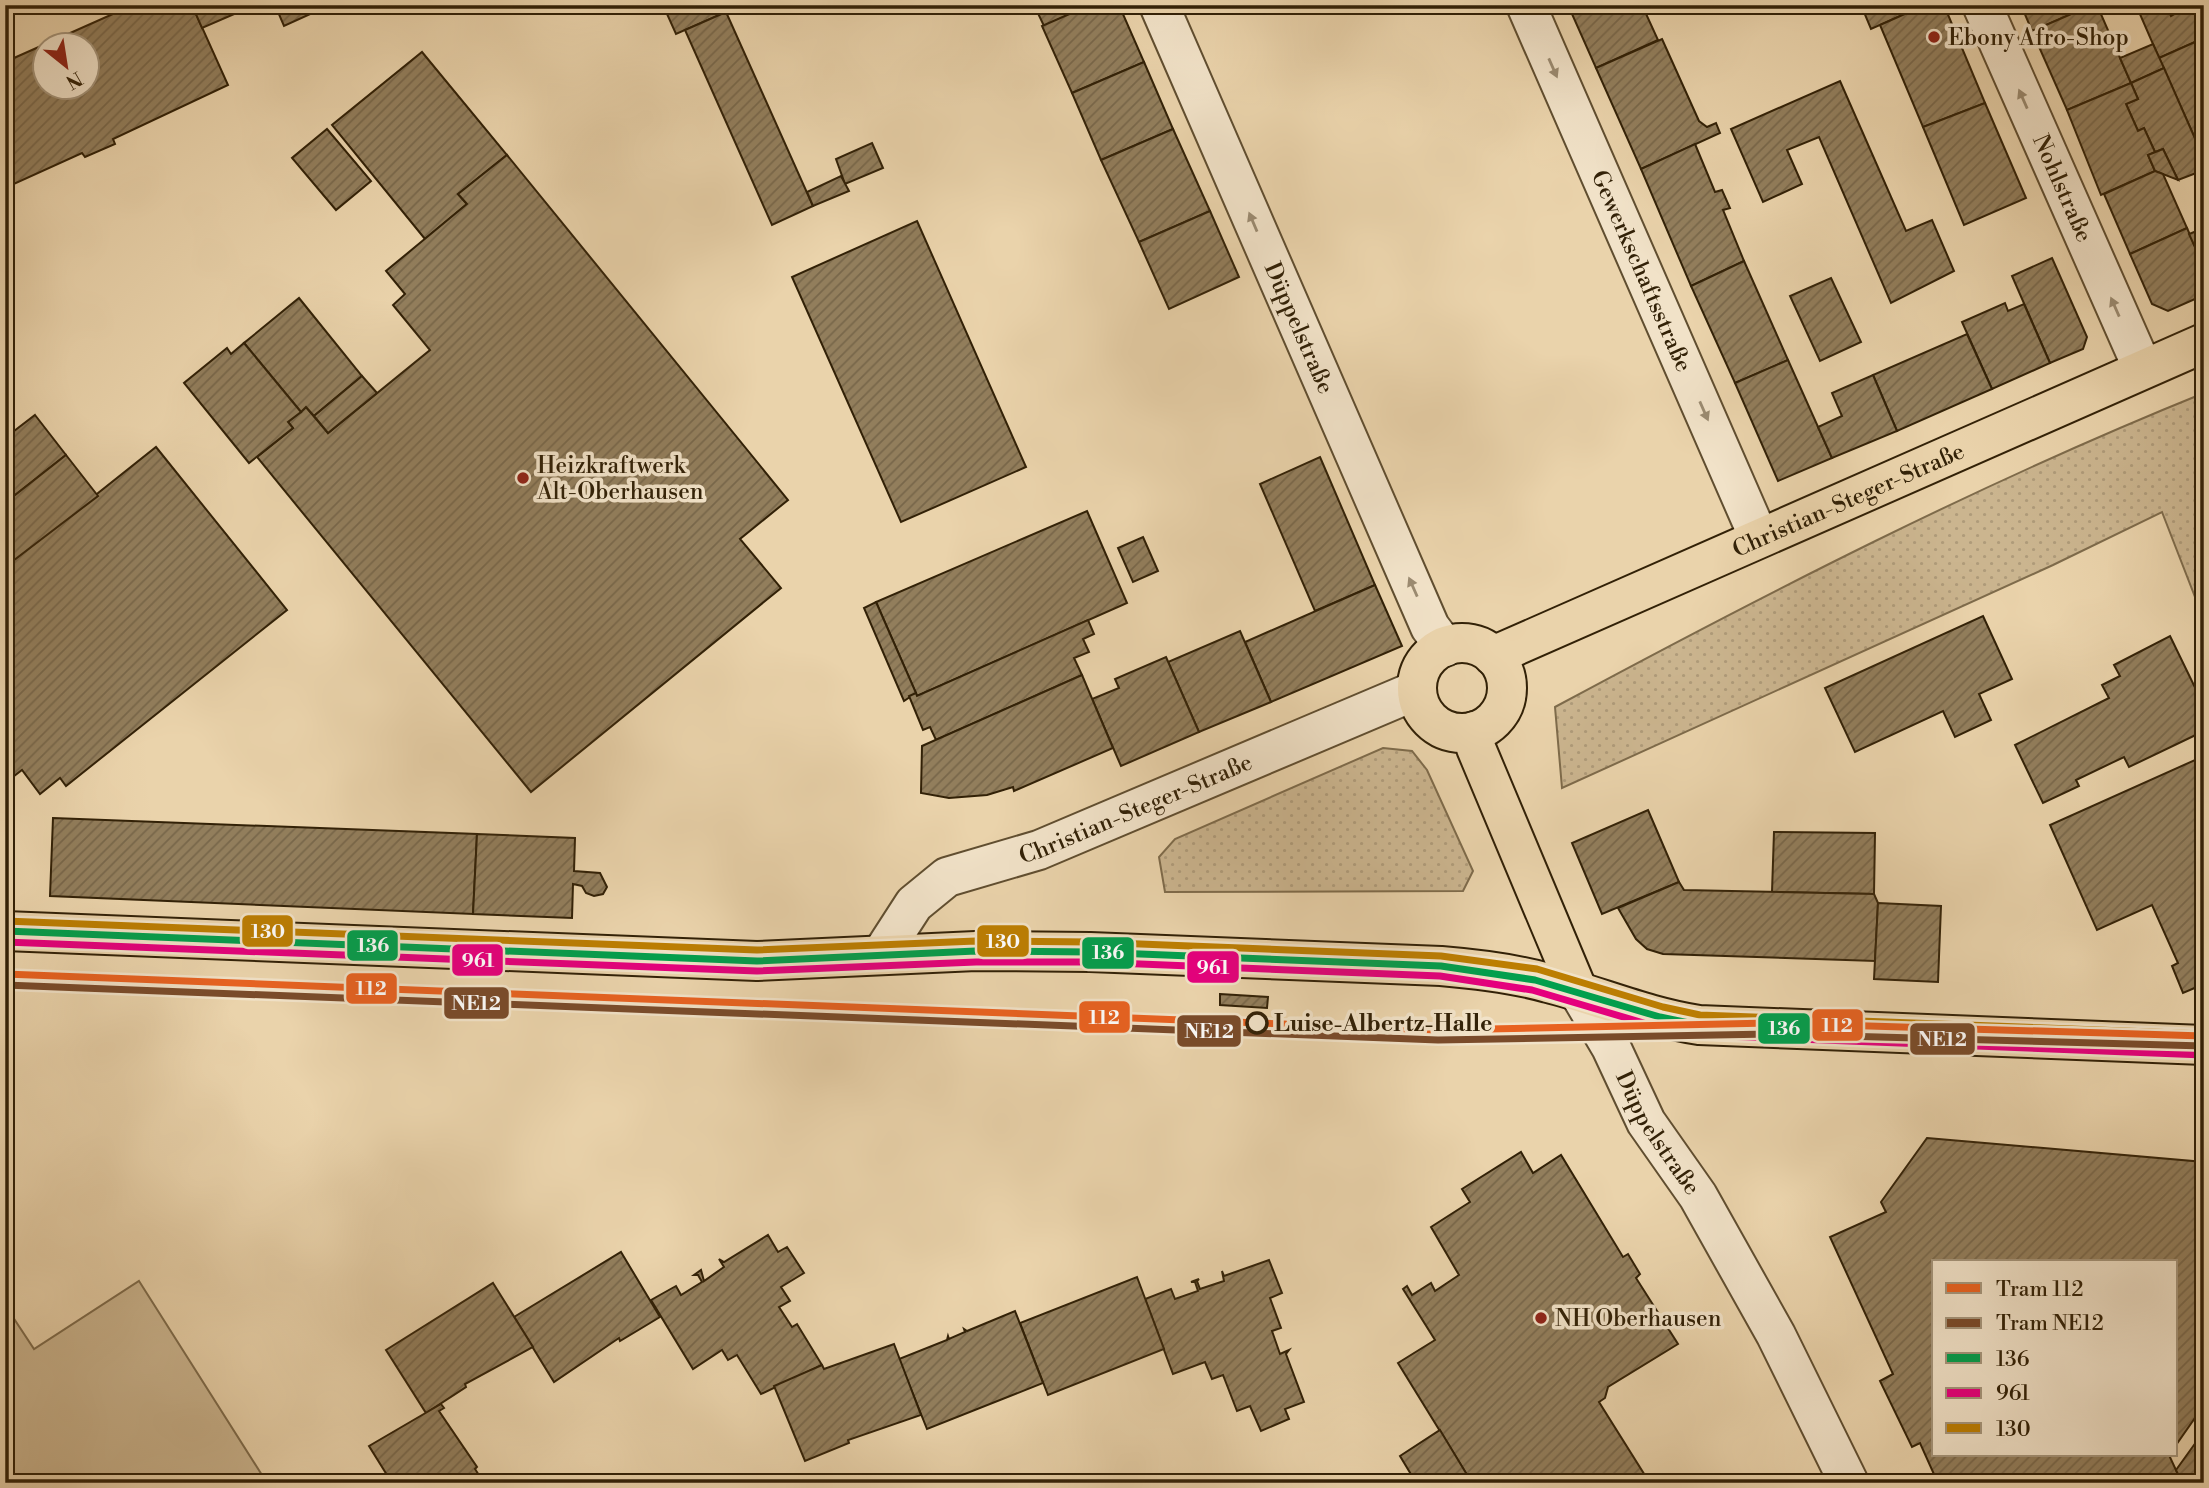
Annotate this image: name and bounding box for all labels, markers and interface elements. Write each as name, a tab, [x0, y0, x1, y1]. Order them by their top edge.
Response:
place label: Ebony Afro-Shop	[1948, 24, 2129, 52]
marker: Ebony Afro-Shop	[1926, 29, 1942, 45]
north arrow	[32, 32, 102, 102]
one-way arrow	[1547, 58, 1559, 78]
text: N	[61, 66, 87, 94]
one-way arrow	[2017, 89, 2029, 109]
street label: Nohlstraße	[2026, 130, 2098, 246]
street label: Gewerkschaftsstraße	[1585, 166, 1698, 376]
one-way arrow	[1247, 211, 1258, 232]
street label: Düppelstraße	[1258, 258, 1340, 398]
one-way arrow	[2109, 297, 2121, 317]
one-way arrow	[1699, 400, 1710, 421]
street label: Christian-Steger-Straße	[1728, 437, 1969, 564]
place label: Heizkraftwerk Alt-Oberhausen	[536, 452, 704, 506]
marker: Heizkraftwerk Alt-Oberhausen	[515, 470, 531, 486]
one-way arrow	[1407, 576, 1418, 597]
street label: Christian-Steger-Straße	[1016, 748, 1257, 870]
line badge: 130	[241, 914, 294, 948]
text: 130	[251, 920, 285, 944]
line badge: 130	[976, 924, 1030, 958]
line badge: 136	[346, 929, 399, 962]
text: 130	[986, 930, 1020, 954]
text: 136	[357, 934, 389, 958]
line badge: 136	[1081, 936, 1135, 970]
text: 136	[1092, 941, 1124, 965]
line badge: 961	[451, 943, 504, 977]
text: 961	[462, 949, 494, 973]
line badge: 961	[1186, 950, 1240, 984]
text: 961	[1197, 956, 1229, 980]
line badge: 112	[345, 972, 398, 1005]
text: 112	[355, 977, 387, 1001]
line badge: NE12	[443, 986, 510, 1020]
text: NE12	[451, 992, 501, 1016]
line badge: 112	[1078, 1000, 1131, 1034]
text: 112	[1088, 1006, 1120, 1030]
line badge: 112	[1811, 1008, 1864, 1042]
place label: Luise-Albertz-Halle	[1274, 1010, 1492, 1038]
marker: Luise-Albertz-Halle	[1246, 1012, 1268, 1034]
line badge: 136	[1757, 1012, 1811, 1045]
line badge: NE12	[1176, 1014, 1242, 1048]
text: 112	[1821, 1014, 1853, 1038]
text: 136	[1768, 1017, 1800, 1041]
text: NE12	[1184, 1020, 1234, 1044]
line badge: NE12	[1909, 1022, 1976, 1056]
text: NE12	[1917, 1028, 1967, 1052]
street label: Düppelstraße	[1609, 1067, 1706, 1201]
legend	[1932, 1260, 2178, 1456]
text: Tram 112	[1996, 1277, 2083, 1303]
place label: NH Oberhausen	[1555, 1305, 1722, 1333]
marker: NH Oberhausen	[1533, 1310, 1549, 1326]
text: Tram NE12	[1996, 1311, 2104, 1337]
text: 136	[1996, 1347, 2030, 1373]
text: 961	[1996, 1381, 2030, 1407]
text: 130	[1996, 1417, 2031, 1443]

